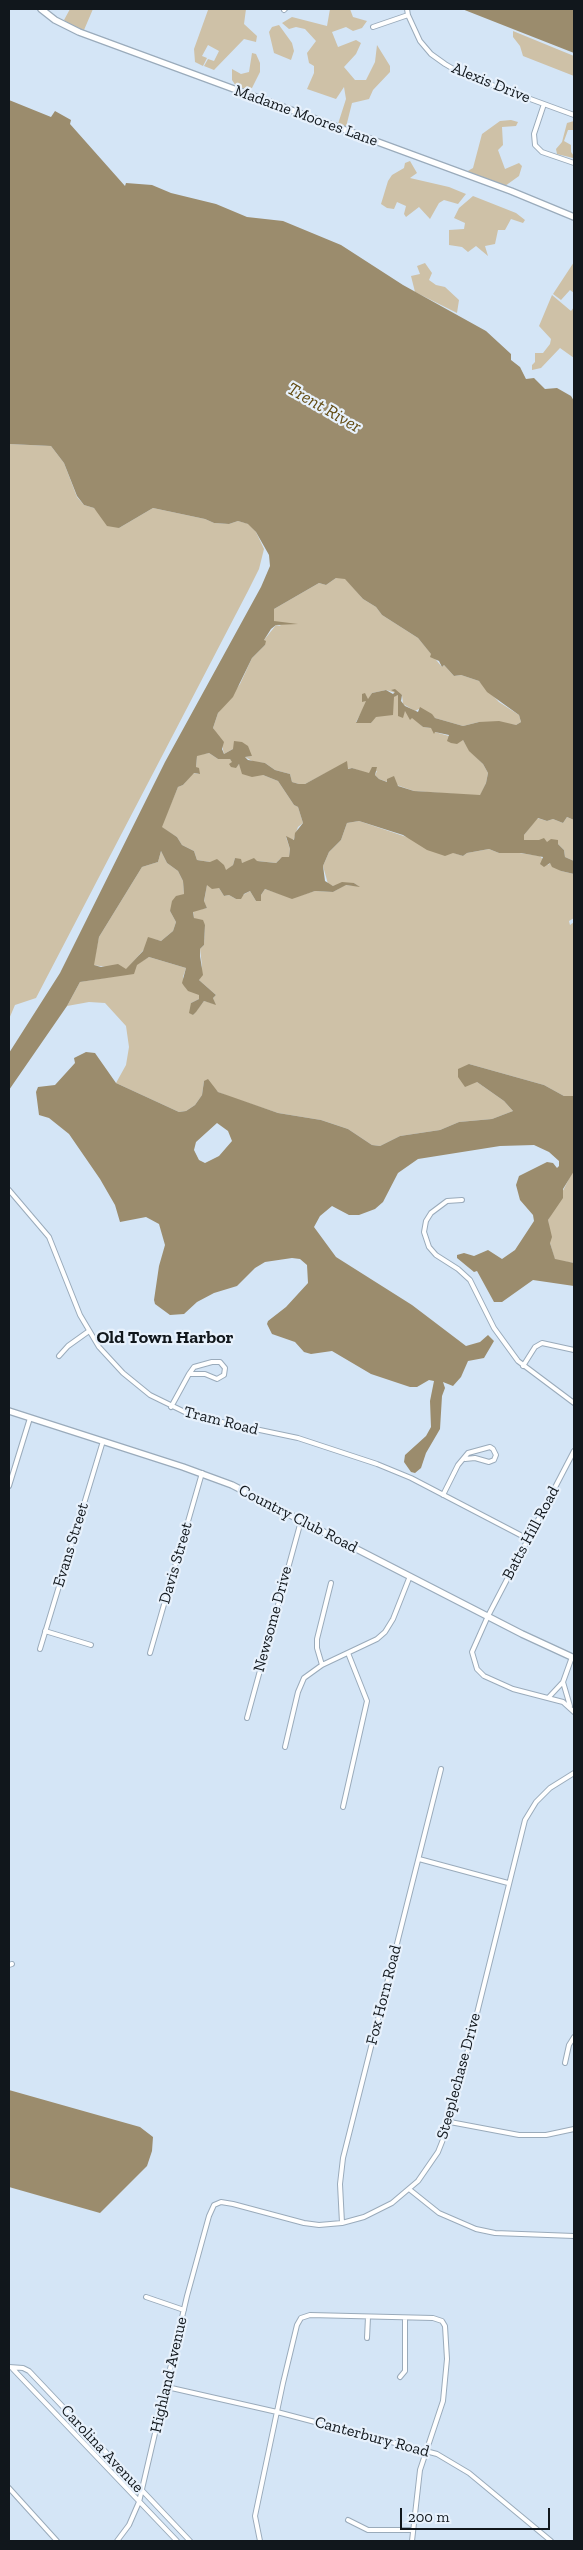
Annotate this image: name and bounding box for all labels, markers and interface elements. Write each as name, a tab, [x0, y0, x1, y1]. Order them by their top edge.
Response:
street label: Alexis Drive	[449, 59, 533, 107]
street label: Madame Moores Lane	[232, 81, 380, 151]
water label: Trent River	[283, 378, 365, 438]
district label: Old Town Harbor	[96, 1327, 234, 1349]
street label: Tram Road	[182, 1402, 260, 1440]
street label: Country Club Road	[235, 1481, 361, 1557]
street label: Batts Hill Road	[498, 1483, 564, 1583]
street label: Evans Street	[49, 1500, 93, 1590]
street label: Davis Street	[155, 1520, 197, 1606]
street label: Newsome Drive	[250, 1564, 296, 1674]
street label: Fox Horn Road	[362, 1943, 406, 2047]
street label: Steeplechase Drive	[433, 2011, 485, 2141]
street label: Highland Avenue	[146, 2315, 192, 2435]
street label: Carolina Avenue	[56, 2401, 148, 2497]
street label: Canterbury Road	[313, 2412, 431, 2462]
scale bar	[403, 2498, 553, 2530]
text: 200 m	[408, 2508, 449, 2526]

